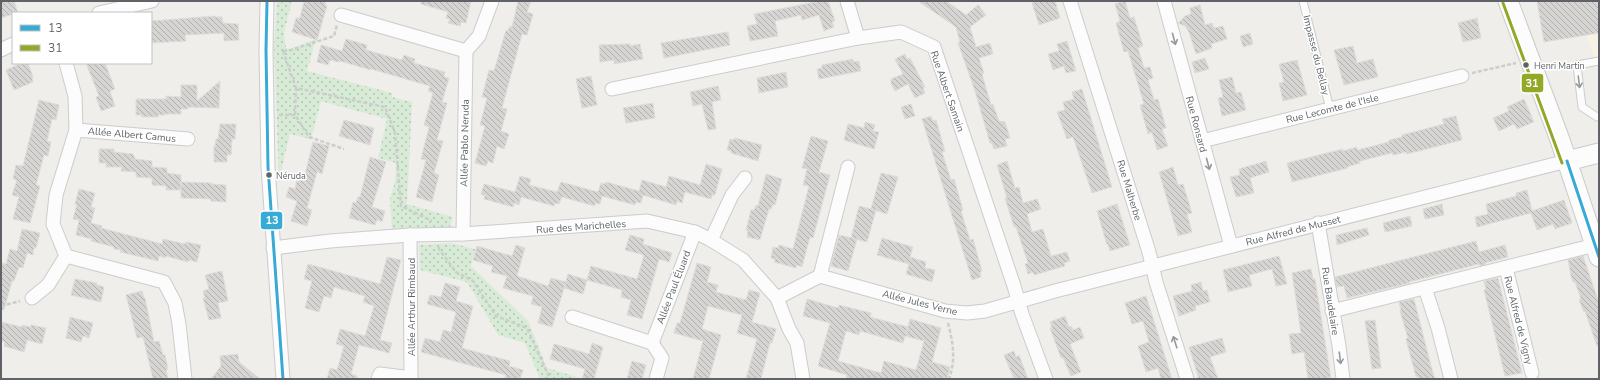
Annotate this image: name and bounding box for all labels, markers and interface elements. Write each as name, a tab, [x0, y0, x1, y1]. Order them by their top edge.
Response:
legend	[12, 12, 152, 64]
street label: Impasse du Bellay	[1299, 14, 1333, 98]
text: 13	[48, 20, 62, 36]
one-way arrow	[1171, 32, 1179, 45]
text: 31	[48, 40, 62, 56]
street label: Rue Albert Samain	[927, 49, 967, 134]
marker: Henri Martin	[1521, 60, 1531, 70]
place label: Henri Martin	[1534, 60, 1585, 72]
line badge: 31	[1521, 73, 1544, 93]
one-way arrow	[1575, 75, 1583, 88]
text: 31	[1525, 76, 1539, 91]
street label: Rue Lecomte de l'Isle	[1284, 91, 1380, 127]
street label: Rue Ronsard	[1182, 95, 1210, 154]
street label: Allée Pablo Neruda	[457, 99, 473, 187]
street label: Allée Albert Camus	[87, 124, 177, 146]
one-way arrow	[1205, 157, 1212, 170]
street label: Rue Malherbe	[1113, 158, 1145, 222]
marker: Néruda	[264, 170, 274, 180]
place label: Néruda	[276, 170, 306, 182]
line badge: 13	[260, 211, 283, 230]
street label: Rue Alfred de Musset	[1244, 212, 1343, 250]
text: 13	[265, 213, 279, 228]
street label: Rue des Marichelles	[536, 217, 627, 237]
street label: Allée Paul Éluard	[653, 248, 694, 326]
street label: Allée Arthur Rimbaud	[405, 258, 419, 356]
street label: Rue Baudelaire	[1318, 266, 1342, 336]
street label: Rue Alfred de Vigny	[1500, 275, 1536, 367]
street label: Allée Jules Verne	[881, 287, 959, 319]
one-way arrow	[1171, 336, 1179, 348]
one-way arrow	[1337, 351, 1344, 364]

